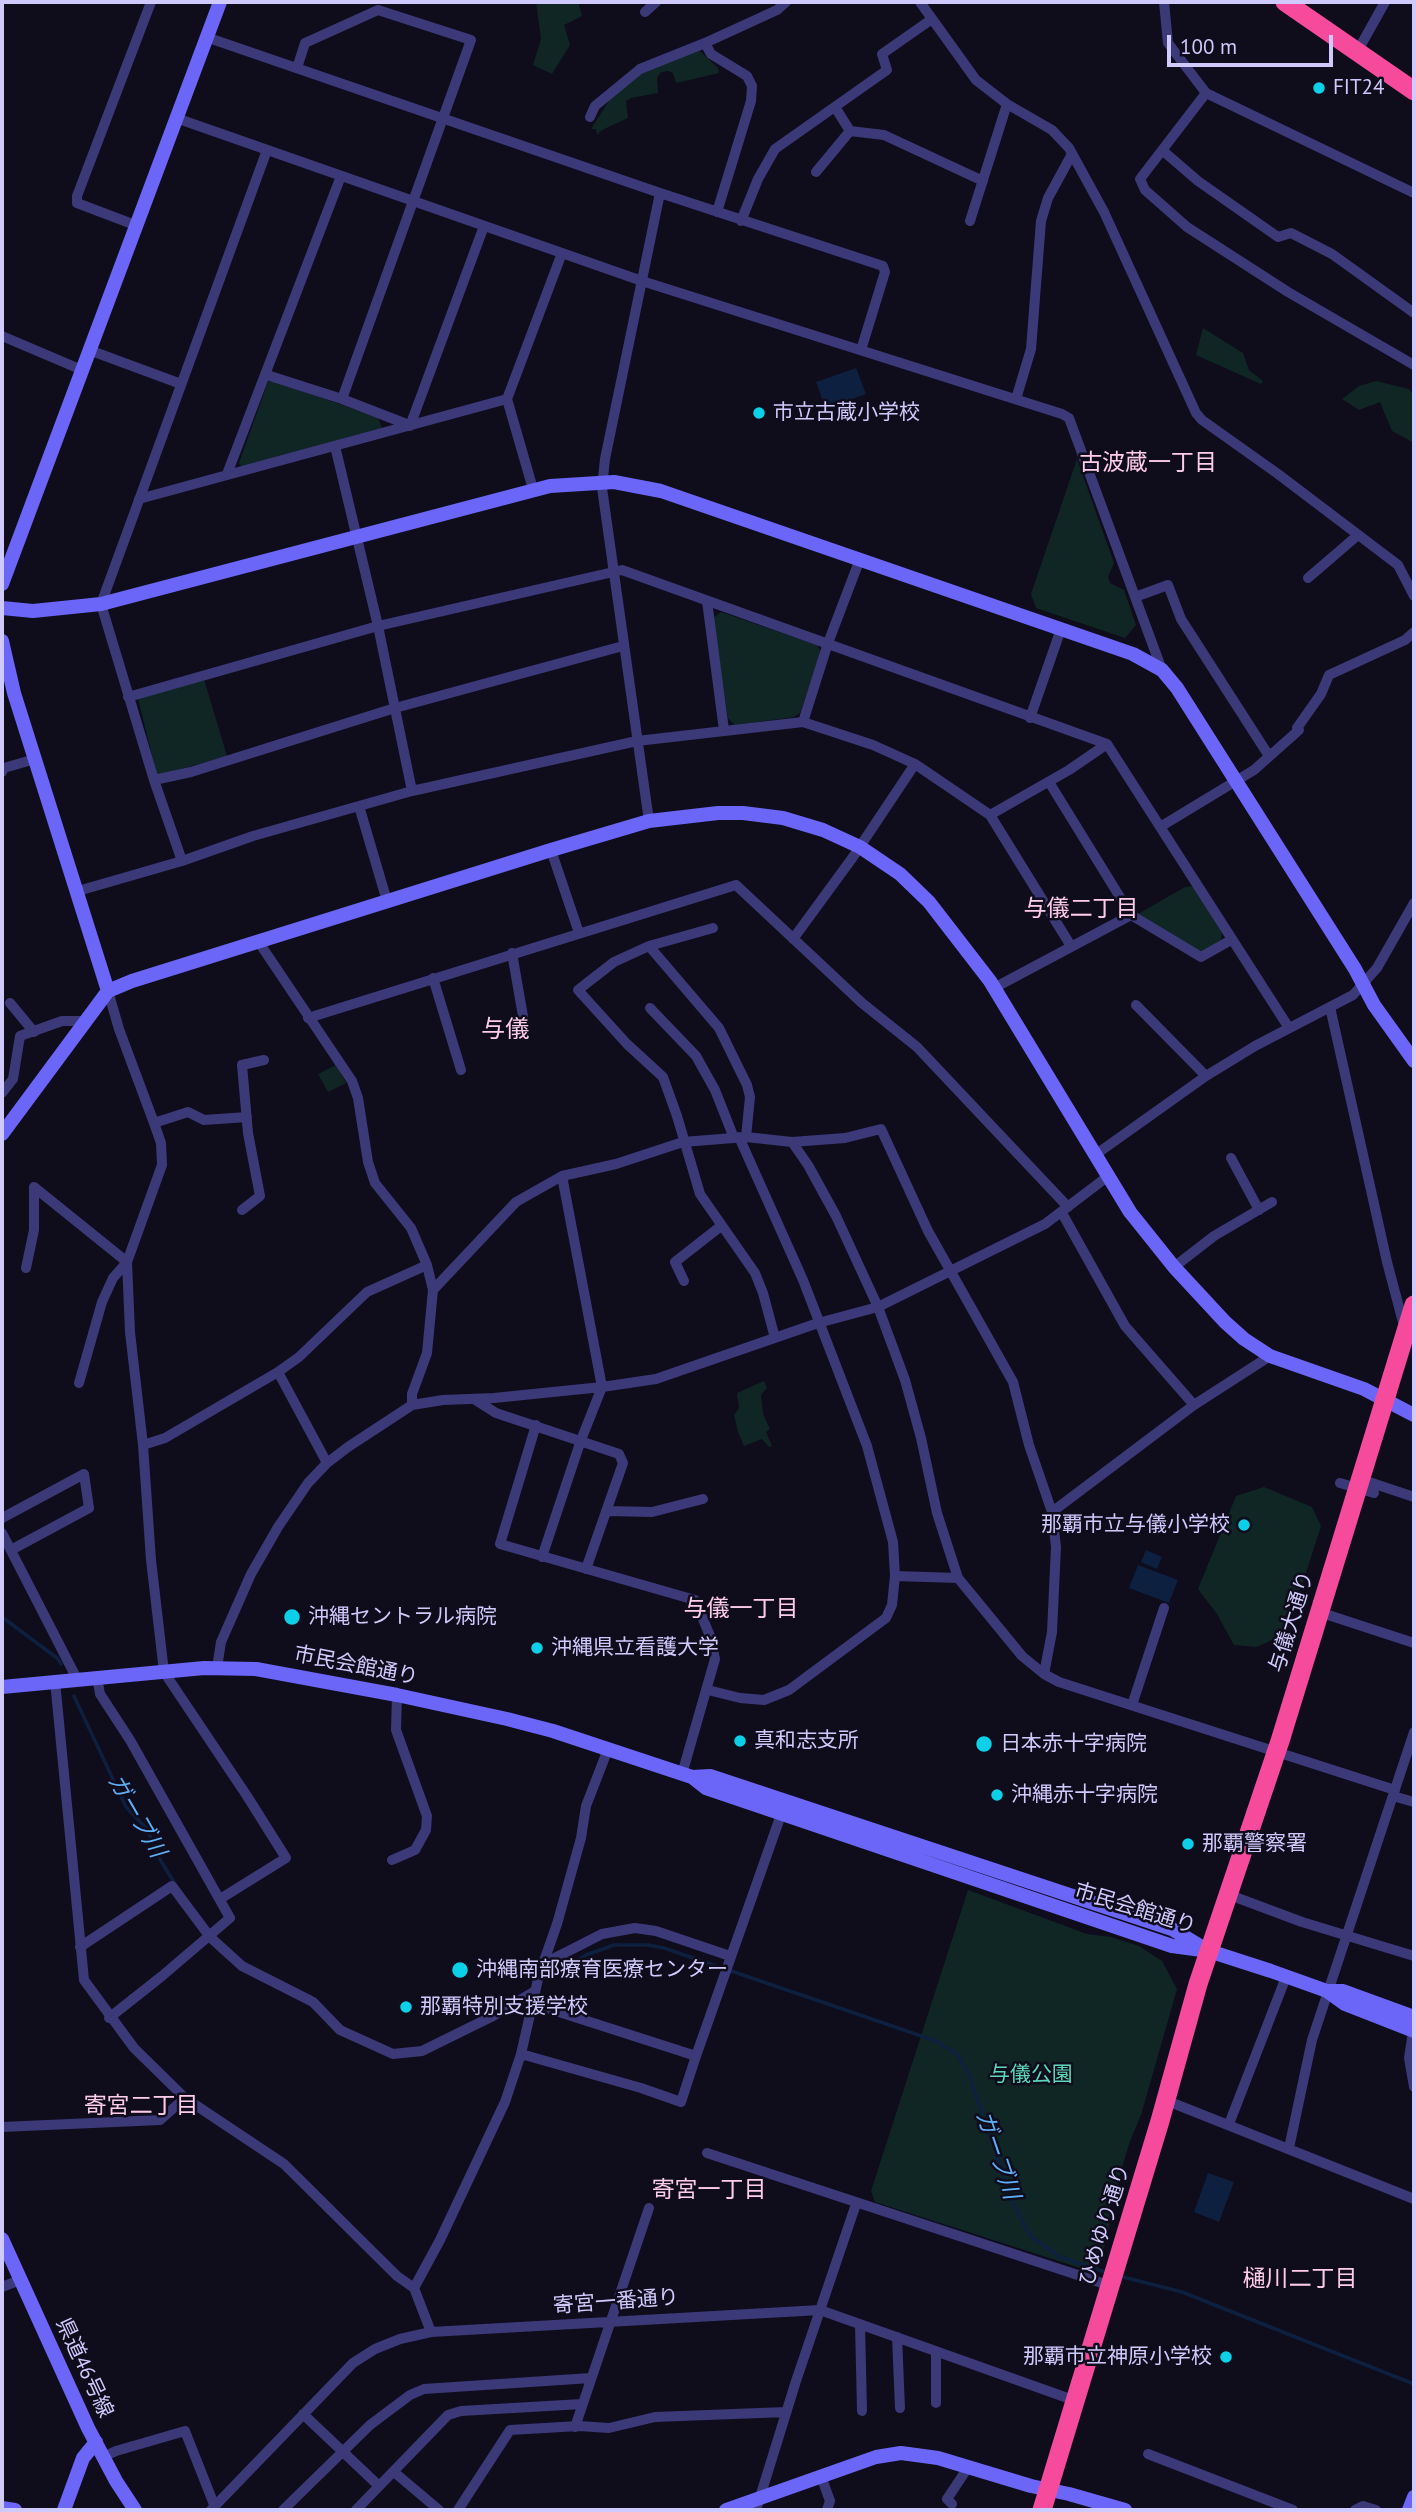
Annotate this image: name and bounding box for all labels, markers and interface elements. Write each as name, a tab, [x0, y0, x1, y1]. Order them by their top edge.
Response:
scale bar	[1171, 21, 1337, 65]
text: 100 m	[1180, 33, 1237, 60]
place label: FIT24	[1333, 75, 1385, 101]
marker: FIT24	[1311, 80, 1327, 96]
place label: 市立古蔵小学校	[773, 400, 920, 426]
marker: 市立古蔵小学校	[751, 405, 767, 421]
district label: 古波蔵一丁目	[1079, 449, 1217, 477]
district label: 与儀二丁目	[1024, 895, 1138, 923]
district label: 与儀	[481, 1016, 529, 1044]
place label: 那覇市立与儀小学校	[1041, 1512, 1230, 1538]
marker: 那覇市立与儀小学校	[1236, 1517, 1252, 1533]
street label: 与儀大通り	[1265, 1568, 1319, 1676]
district label: 与儀一丁目	[684, 1595, 798, 1623]
place label: 沖縄セントラル病院	[308, 1604, 497, 1630]
marker: 沖縄セントラル病院	[282, 1607, 302, 1627]
place label: 沖縄県立看護大学	[551, 1635, 719, 1661]
marker: 沖縄県立看護大学	[529, 1640, 545, 1656]
street label: 市民会館通り	[292, 1642, 420, 1690]
place label: 真和志支所	[754, 1728, 859, 1754]
place label: 日本赤十字病院	[1000, 1731, 1147, 1757]
marker: 真和志支所	[732, 1733, 748, 1749]
marker: 日本赤十字病院	[974, 1734, 994, 1754]
water label: ガーブ川	[101, 1769, 171, 1863]
place label: 沖縄赤十字病院	[1011, 1782, 1158, 1808]
marker: 沖縄赤十字病院	[989, 1787, 1005, 1803]
place label: 那覇警察署	[1202, 1831, 1307, 1857]
marker: 那覇警察署	[1180, 1836, 1196, 1852]
street label: 市民会館通り	[1071, 1879, 1199, 1939]
place label: 沖縄南部療育医療センター	[476, 1957, 728, 1983]
marker: 沖縄南部療育医療センター	[450, 1960, 470, 1980]
place label: 那覇特別支援学校	[420, 1994, 588, 2020]
marker: 那覇特別支援学校	[398, 1999, 414, 2015]
park label: 与儀公園	[989, 2062, 1073, 2088]
district label: 寄宮二丁目	[84, 2092, 198, 2120]
water label: ガーブ川	[969, 2107, 1025, 2203]
street label: ひめゆり通り	[1075, 2161, 1135, 2289]
district label: 寄宮一丁目	[652, 2176, 766, 2204]
district label: 樋川二丁目	[1243, 2265, 1357, 2293]
street label: 寄宮一番通り	[552, 2285, 680, 2319]
street label: 県道46号線	[50, 2314, 118, 2422]
place label: 那覇市立神原小学校	[1023, 2344, 1212, 2370]
marker: 那覇市立神原小学校	[1218, 2349, 1234, 2365]

